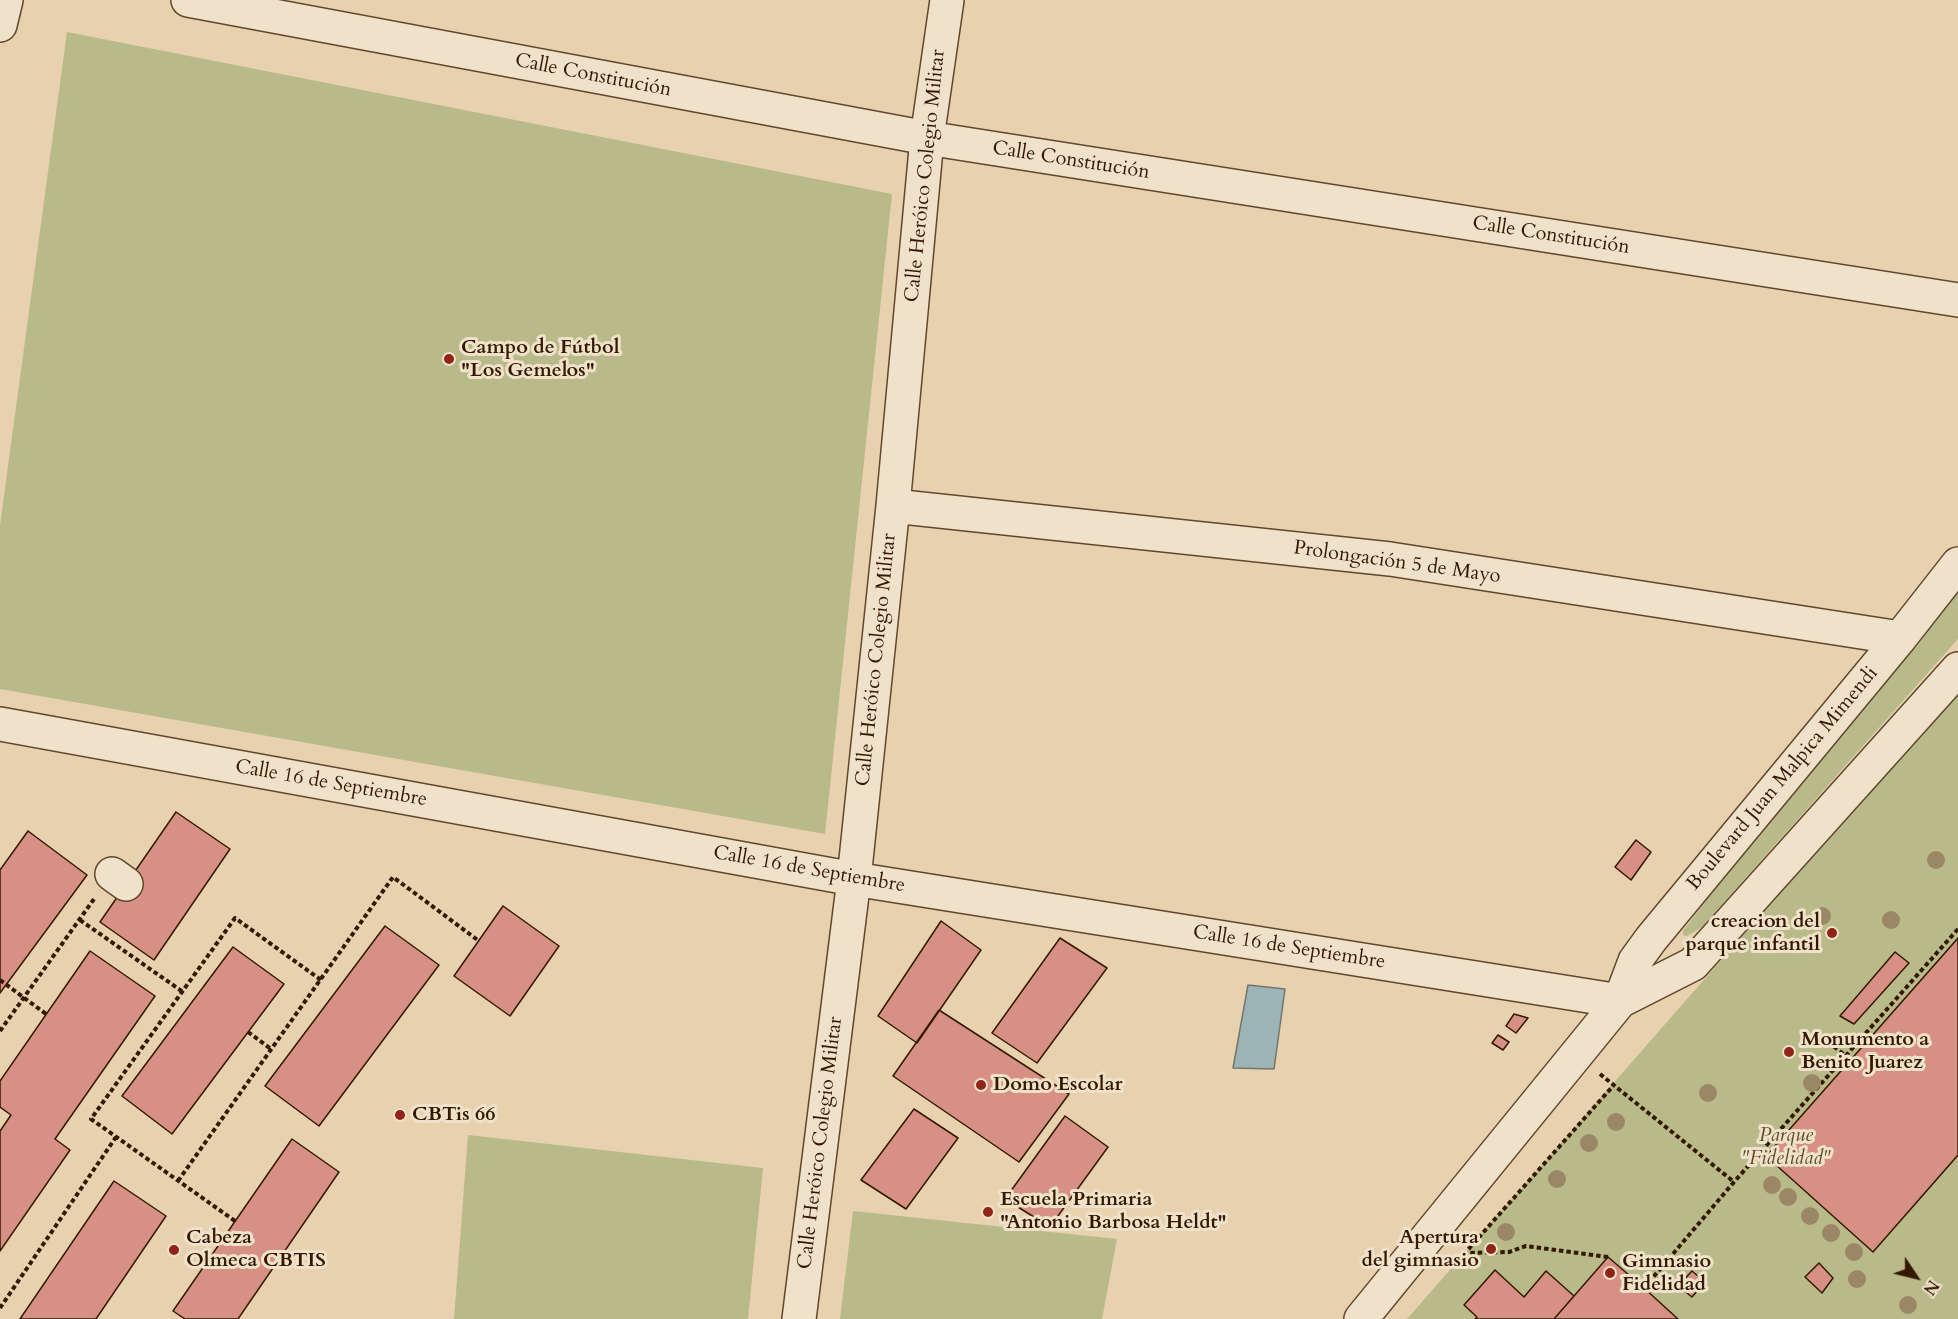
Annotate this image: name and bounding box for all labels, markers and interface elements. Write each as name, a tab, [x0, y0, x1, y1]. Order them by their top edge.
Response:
street label: Calle Heróico Colegio Militar	[901, 48, 951, 304]
street label: Calle Constitución	[513, 49, 673, 103]
street label: Calle Constitución	[991, 137, 1151, 185]
street label: Calle Constitución	[1471, 212, 1631, 260]
place label: Campo de Fútbol "Los Gemelos"	[461, 336, 620, 383]
marker: Campo de Fútbol "Los Gemelos"	[442, 352, 456, 366]
street label: Calle Heróico Colegio Militar	[852, 532, 902, 788]
street label: Prolongación 5 de Mayo	[1292, 537, 1502, 589]
street label: Boulevard Juan Malpica Mimendi	[1682, 662, 1884, 896]
street label: Calle 16 de Septiembre	[233, 755, 429, 813]
street label: Calle 16 de Septiembre	[711, 841, 907, 899]
place label: creacion del parque infantil	[1685, 910, 1820, 957]
street label: Calle 16 de Septiembre	[1191, 921, 1387, 975]
marker: creacion del parque infantil	[1825, 926, 1839, 940]
street label: Calle Heróico Colegio Militar	[794, 1015, 848, 1271]
place label: Monumento a Benito Juarez	[1801, 1028, 1929, 1075]
marker: Monumento a Benito Juarez	[1782, 1045, 1796, 1059]
place label: Domo Escolar	[993, 1073, 1123, 1097]
marker: Domo Escolar	[974, 1078, 988, 1092]
place label: CBTis 66	[412, 1103, 495, 1127]
marker: CBTis 66	[393, 1108, 407, 1122]
park label: Parque "Fidelidad"	[1741, 1124, 1831, 1171]
place label: Escuela Primaria "Antonio Barbosa Heldt"	[1000, 1188, 1227, 1235]
marker: Escuela Primaria "Antonio Barbosa Heldt"	[981, 1205, 995, 1219]
place label: Cabeza Olmeca CBTIS	[186, 1226, 326, 1273]
place label: Apertura del gimnasio	[1362, 1226, 1479, 1273]
marker: Apertura del gimnasio	[1484, 1242, 1498, 1256]
marker: Cabeza Olmeca CBTIS	[167, 1243, 181, 1257]
north arrow	[1886, 1247, 1946, 1307]
place label: Gimnasio Fidelidad	[1622, 1250, 1711, 1297]
marker: Gimnasio Fidelidad	[1603, 1266, 1617, 1280]
text: N	[1918, 1275, 1944, 1299]

